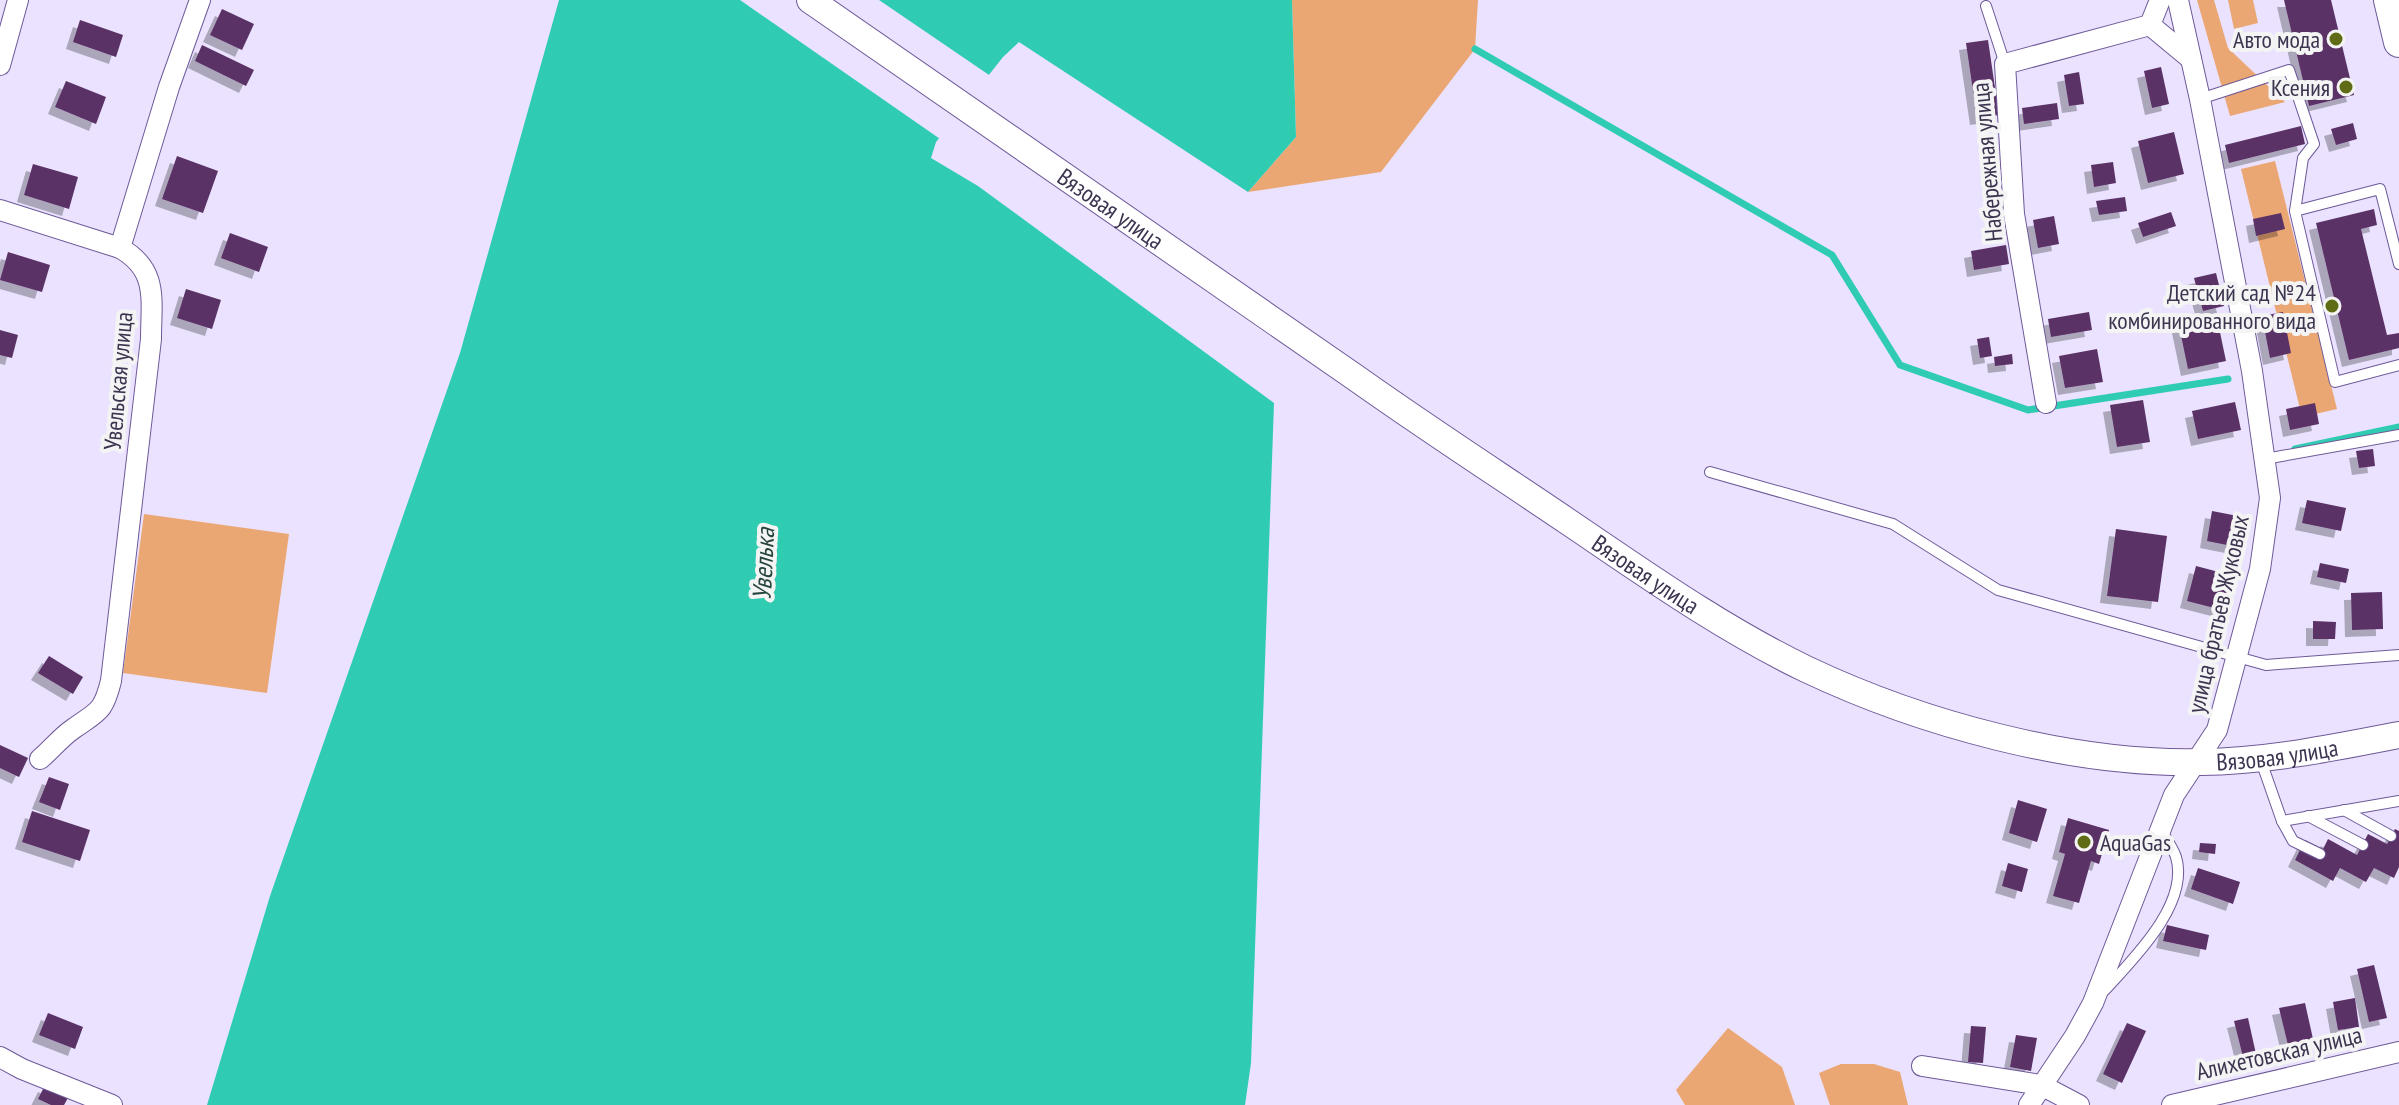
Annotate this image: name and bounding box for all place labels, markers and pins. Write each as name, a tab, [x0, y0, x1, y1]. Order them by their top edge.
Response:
place label: Авто мода	[2233, 24, 2320, 55]
marker: Авто мода	[2327, 30, 2345, 48]
place label: Ксения	[2271, 72, 2330, 103]
marker: Ксения	[2337, 78, 2355, 96]
place label: Детский сад №24 комбинированного вида	[2108, 277, 2316, 336]
marker: Детский сад №24 комбинированного вида	[2323, 297, 2341, 315]
place label: AquaGas	[2100, 827, 2171, 858]
marker: AquaGas	[2075, 833, 2093, 851]

